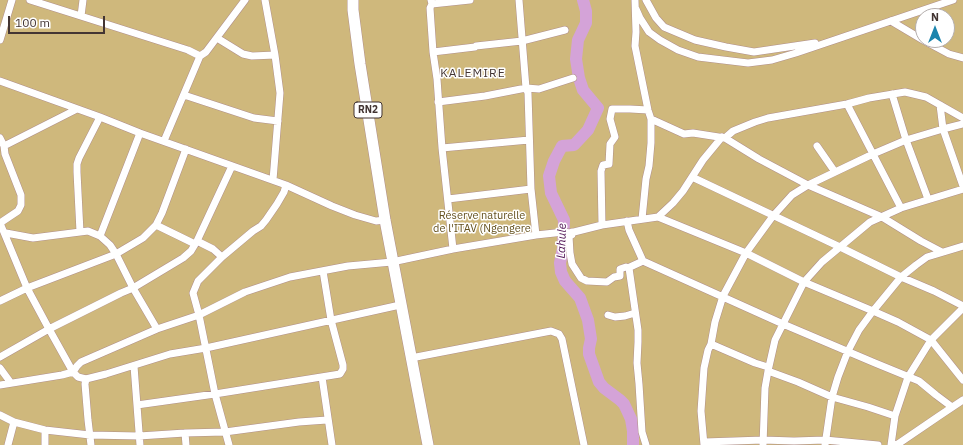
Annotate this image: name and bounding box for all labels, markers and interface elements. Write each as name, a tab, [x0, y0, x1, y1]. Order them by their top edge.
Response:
scale bar	[10, 8, 107, 34]
north arrow	[915, 8, 955, 48]
text: N	[931, 10, 939, 24]
text: 100 m	[15, 15, 50, 30]
district label: KALEMIRE	[440, 67, 506, 81]
road number: RN2	[354, 102, 382, 118]
park label: Réserve naturelle de l'ITAV (Ngengere	[433, 209, 531, 235]
water label: Lahule	[554, 223, 570, 259]

